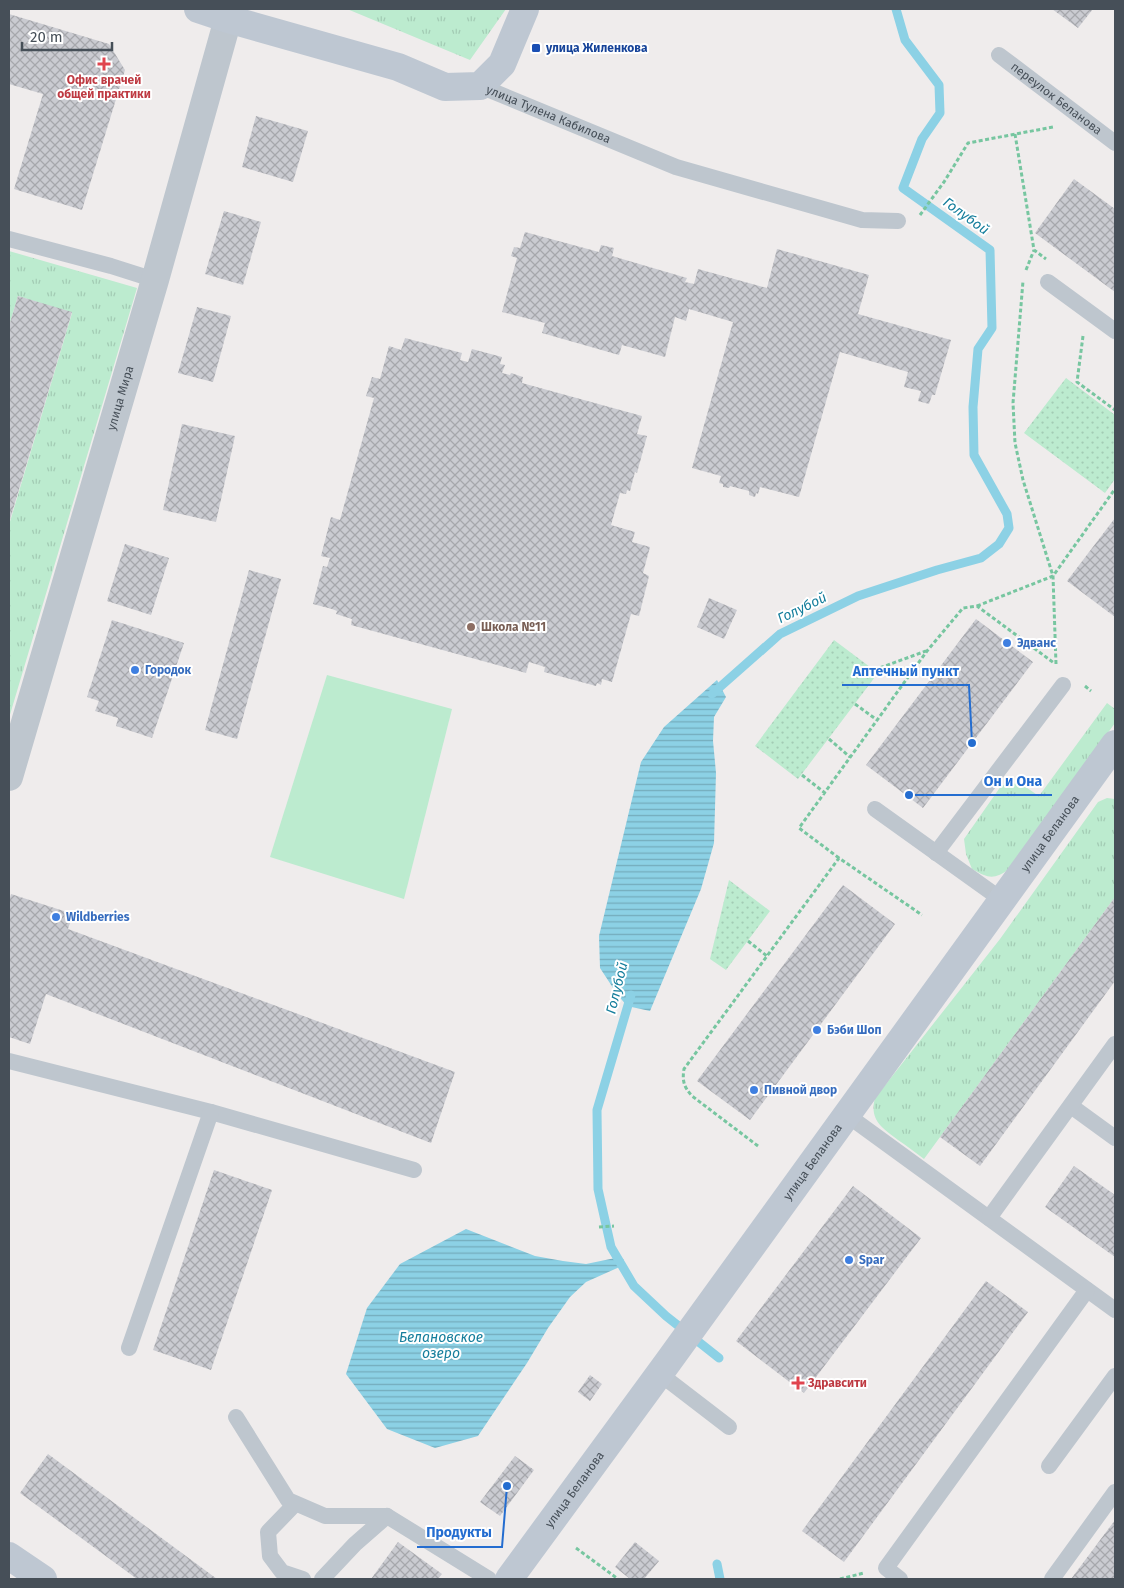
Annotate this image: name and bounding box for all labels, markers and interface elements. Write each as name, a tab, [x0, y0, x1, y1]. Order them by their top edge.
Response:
scale bar	[22, 20, 112, 52]
text: 20 m	[30, 28, 63, 46]
place label: улица Жиленкова	[545, 41, 648, 55]
marker: улица Жиленкова	[530, 42, 542, 54]
marker: Офис врачей общей практики	[97, 57, 111, 71]
street label: переулок Беланова	[1008, 60, 1105, 138]
place label: Офис врачей общей практики	[57, 73, 151, 101]
street label: улица Тулена Кабилова	[484, 82, 613, 146]
water label: Голубой	[940, 194, 992, 238]
street label: улица Мира	[104, 364, 136, 432]
water label: Голубой	[775, 589, 829, 627]
place label: Школа №11	[481, 620, 546, 634]
marker: Школа №11	[465, 621, 477, 633]
place label: Эдванс	[1017, 636, 1056, 650]
marker: Эдванс	[1001, 637, 1013, 649]
callout: Аптечный пункт	[842, 656, 969, 685]
place label: Городок	[145, 663, 192, 677]
text: Аптечный пункт	[852, 663, 960, 680]
marker: Городок	[129, 664, 141, 676]
callout: Он и Она	[974, 766, 1052, 795]
text: Он и Она	[984, 773, 1042, 790]
street label: улица Беланова	[1018, 793, 1082, 875]
place label: Wildberries	[66, 910, 130, 924]
marker: Wildberries	[50, 911, 62, 923]
water label: Голубой	[602, 960, 632, 1016]
place label: Бэби Шоп	[827, 1023, 882, 1037]
marker: Бэби Шоп	[811, 1024, 823, 1036]
place label: Пивной двор	[764, 1083, 837, 1097]
marker: Пивной двор	[748, 1084, 760, 1096]
street label: улица Беланова	[780, 1121, 845, 1203]
place label: Spar	[859, 1253, 884, 1267]
marker: Spar	[843, 1254, 855, 1266]
water label: Белановское озеро	[399, 1329, 483, 1362]
place label: Здравсити	[807, 1376, 867, 1390]
marker: Здравсити	[792, 1377, 804, 1389]
street label: улица Беланова	[542, 1449, 607, 1530]
callout: Продукты	[417, 1518, 502, 1547]
text: Продукты	[426, 1524, 492, 1541]

